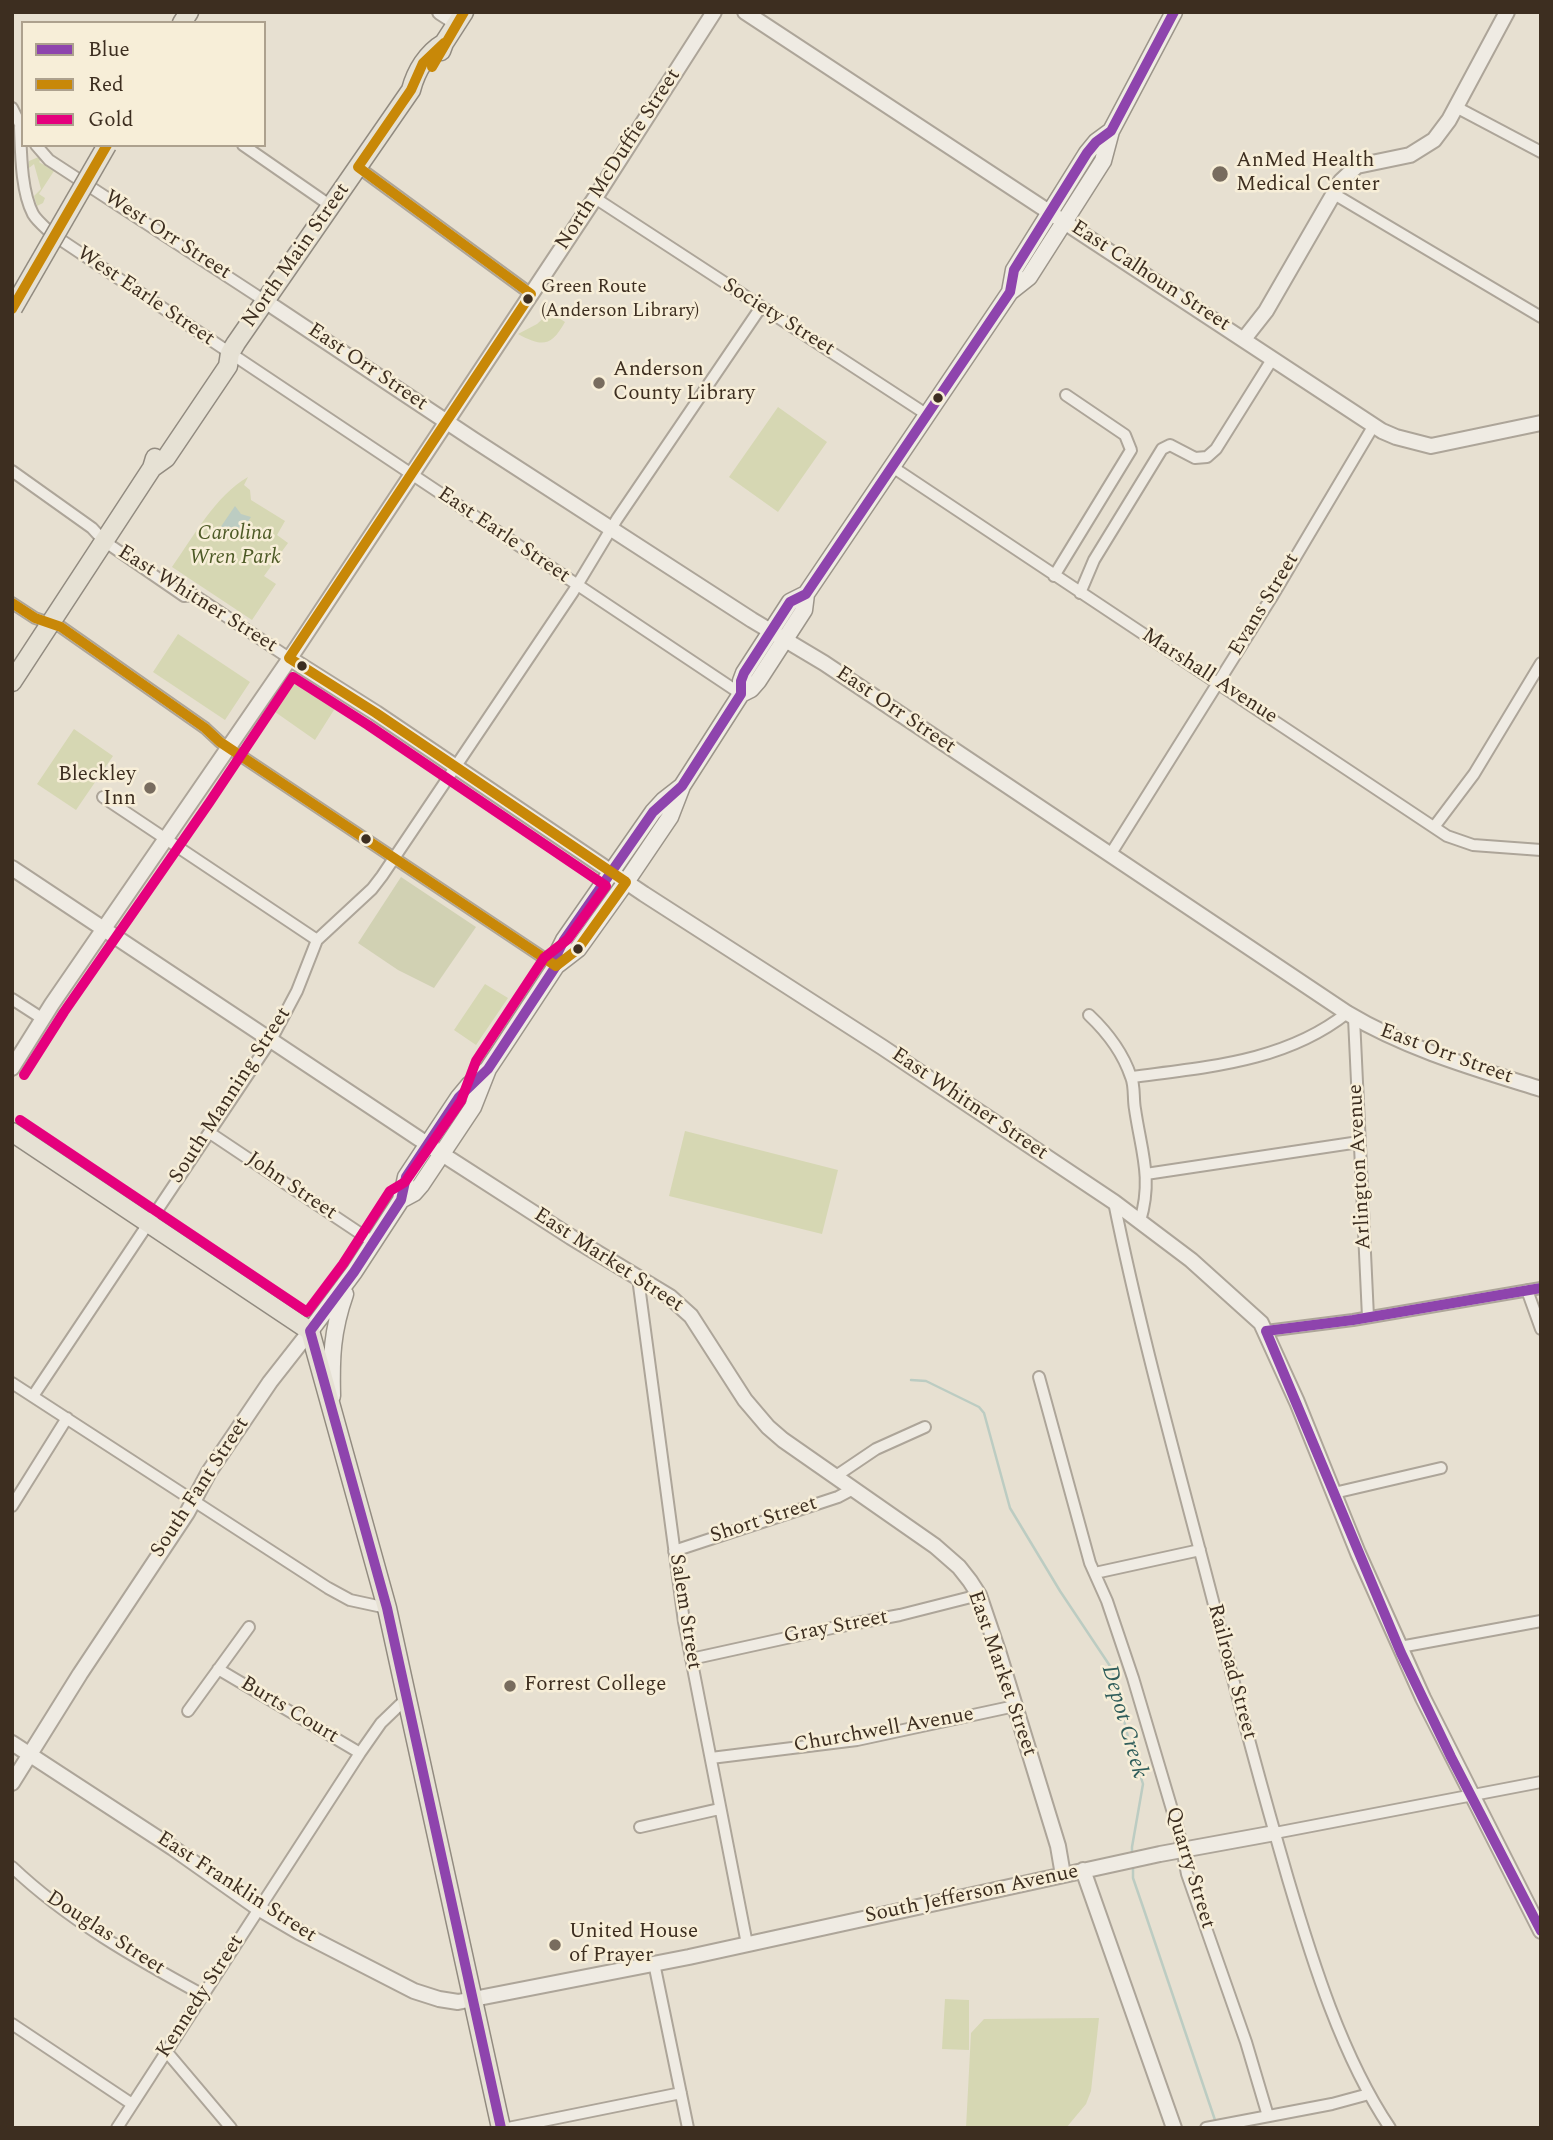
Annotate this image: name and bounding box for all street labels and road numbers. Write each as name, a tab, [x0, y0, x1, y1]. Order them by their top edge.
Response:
street label: North McDuffie Street	[551, 65, 687, 255]
street label: North Main Street	[238, 179, 356, 333]
street label: West Orr Street	[99, 186, 235, 286]
street label: East Calhoun Street	[1066, 216, 1234, 338]
street label: West Earle Street	[71, 242, 219, 352]
street label: Society Street	[717, 273, 839, 363]
street label: East Orr Street	[302, 319, 432, 417]
street label: East Earle Street	[432, 482, 574, 590]
street label: East Whitner Street	[113, 541, 281, 659]
street label: Evans Street	[1224, 549, 1306, 661]
street label: Marshall Avenue	[1136, 624, 1282, 730]
street label: East Orr Street	[830, 662, 960, 760]
street label: South Manning Street	[165, 1003, 297, 1189]
street label: East Orr Street	[1376, 1019, 1516, 1091]
street label: East Whitner Street	[886, 1043, 1052, 1167]
street label: Arlington Avenue	[1344, 1083, 1378, 1251]
street label: John Street	[241, 1148, 341, 1226]
street label: East Market Street	[528, 1203, 688, 1319]
street label: South Fant Street	[146, 1413, 256, 1563]
street label: Short Street	[707, 1492, 821, 1550]
street label: Salem Street	[662, 1553, 706, 1671]
street label: East Market Street	[961, 1588, 1041, 1760]
street label: Railroad Street	[1201, 1601, 1261, 1743]
street label: Gray Street	[782, 1606, 890, 1650]
street label: Burts Court	[235, 1672, 343, 1750]
street label: Churchwell Avenue	[792, 1703, 976, 1759]
street label: Quarry Street	[1159, 1804, 1219, 1932]
street label: East Franklin Street	[151, 1827, 321, 1949]
street label: South Jefferson Avenue	[863, 1860, 1081, 1930]
street label: Douglas Street	[41, 1886, 169, 1982]
street label: Kennedy Street	[152, 1931, 250, 2063]

